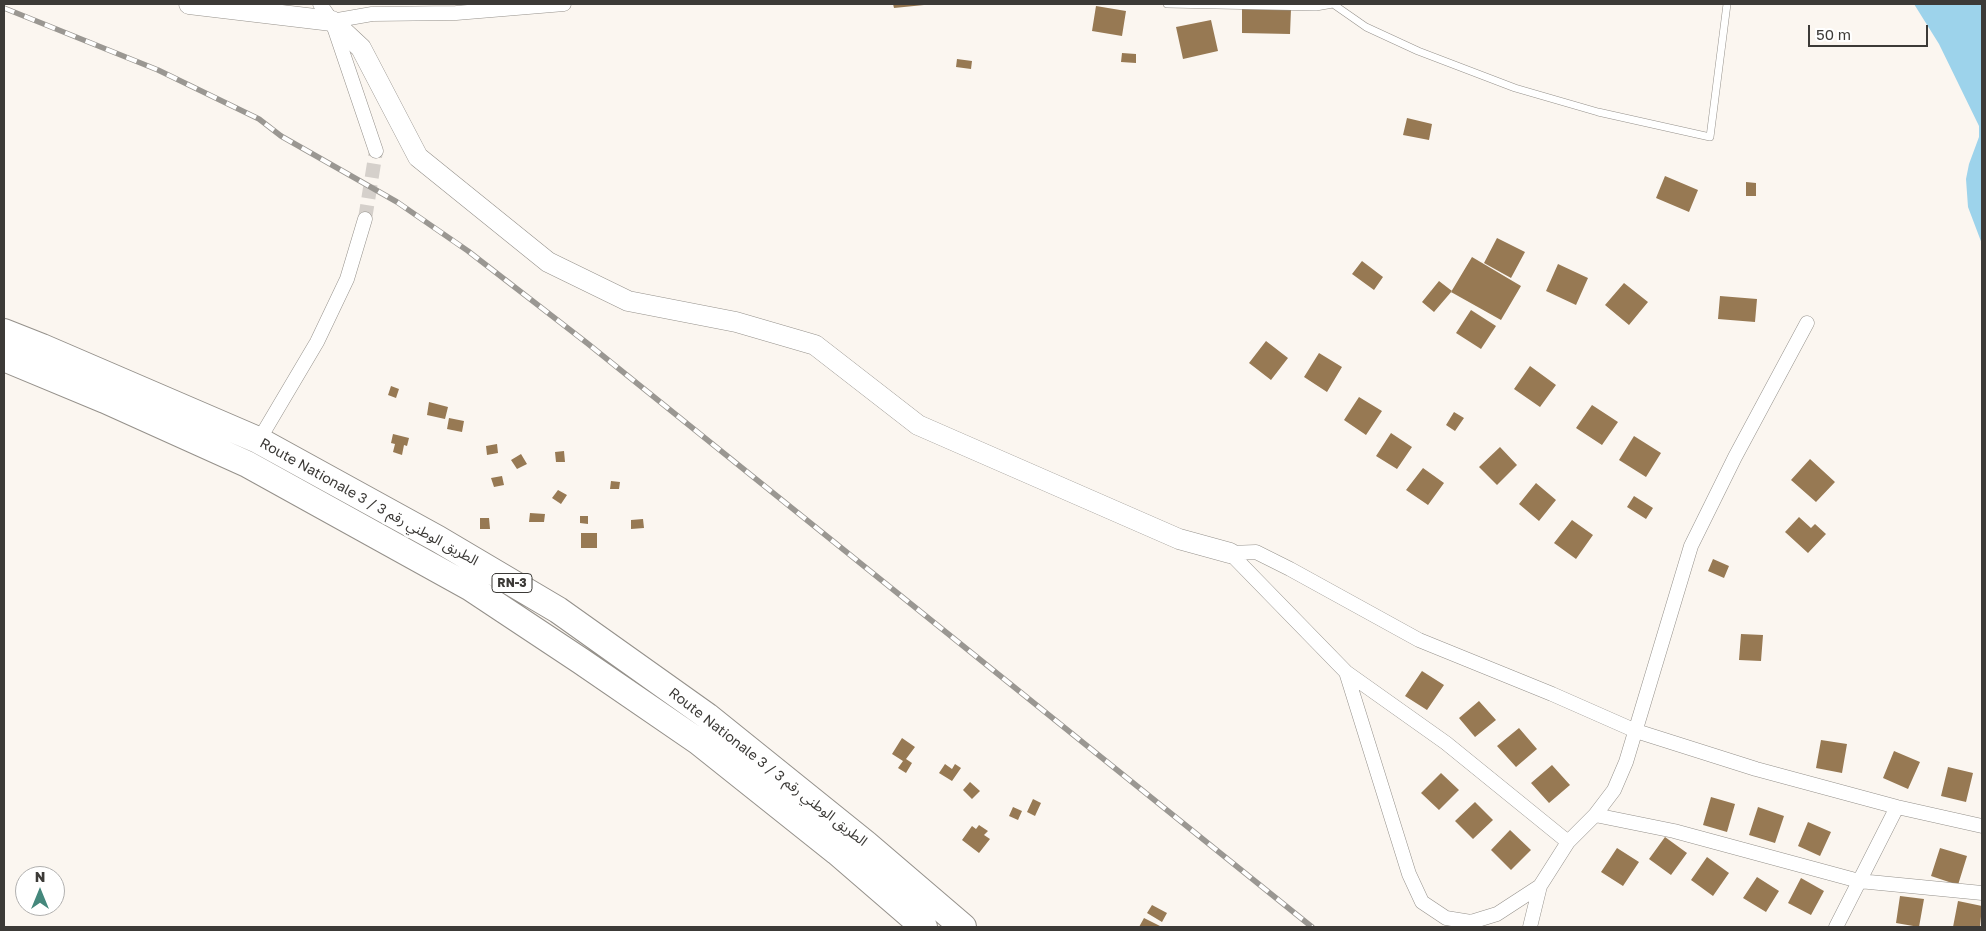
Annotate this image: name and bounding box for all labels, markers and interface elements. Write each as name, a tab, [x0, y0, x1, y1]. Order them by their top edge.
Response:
scale bar	[1811, 15, 1931, 47]
text: 50 m	[1816, 25, 1851, 43]
street label: Route Nationale 3 / الطريق الوطني رقم 3	[257, 435, 481, 569]
road number: RN-3	[492, 574, 532, 592]
street label: Route Nationale 3 / الطريق الوطني رقم 3	[665, 684, 871, 850]
north arrow	[15, 866, 65, 916]
text: N	[35, 868, 45, 885]

